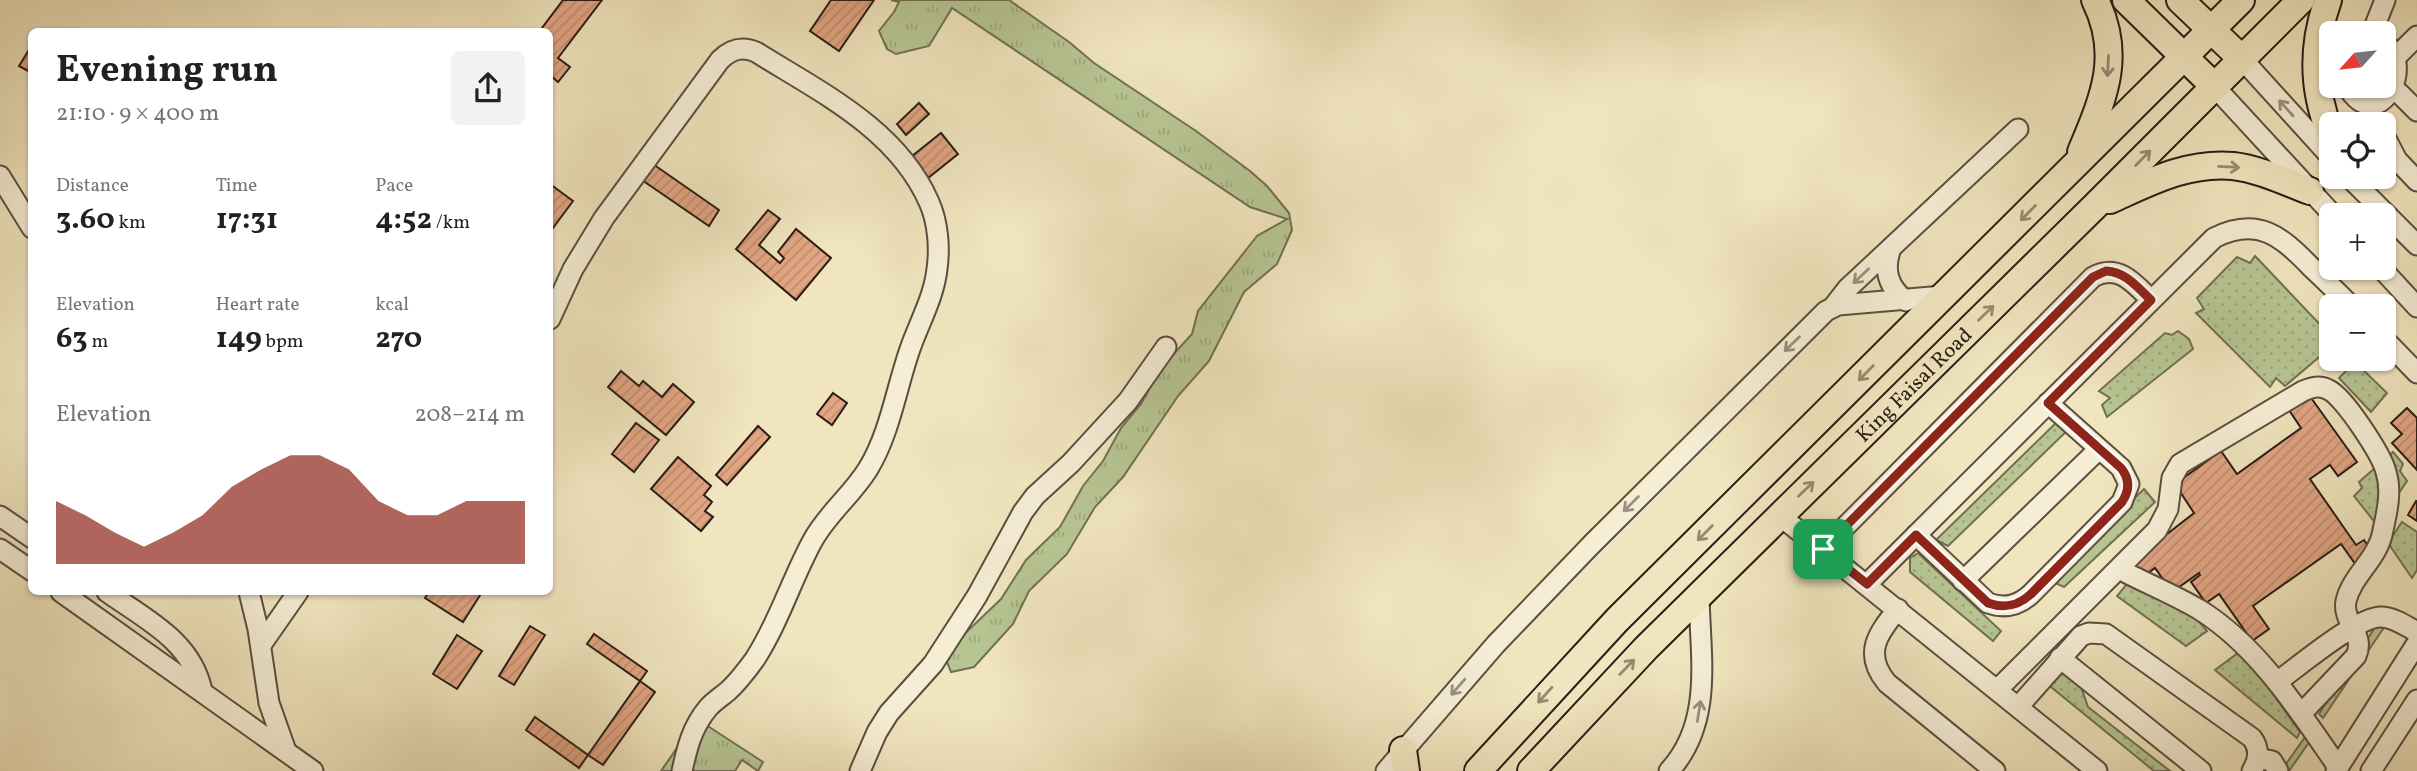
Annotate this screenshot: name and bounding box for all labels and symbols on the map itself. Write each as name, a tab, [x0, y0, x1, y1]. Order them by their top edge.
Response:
north arrow	[2319, 21, 2396, 98]
one-way arrow	[2102, 54, 2115, 77]
one-way arrow	[2278, 100, 2295, 117]
one-way arrow	[2135, 150, 2152, 167]
one-way arrow	[2217, 161, 2240, 174]
one-way arrow	[2019, 204, 2036, 221]
one-way arrow	[1853, 268, 1870, 285]
one-way arrow	[1977, 304, 1994, 321]
street label: King Faisal Road	[1850, 322, 1979, 450]
one-way arrow	[1784, 335, 1801, 352]
one-way arrow	[1858, 364, 1875, 381]
one-way arrow	[1797, 481, 1814, 498]
one-way arrow	[1623, 496, 1640, 513]
pin	[1793, 519, 1853, 579]
one-way arrow	[1696, 524, 1713, 541]
one-way arrow	[1619, 659, 1636, 676]
one-way arrow	[1450, 678, 1466, 696]
one-way arrow	[1537, 686, 1554, 703]
one-way arrow	[1693, 700, 1706, 723]

